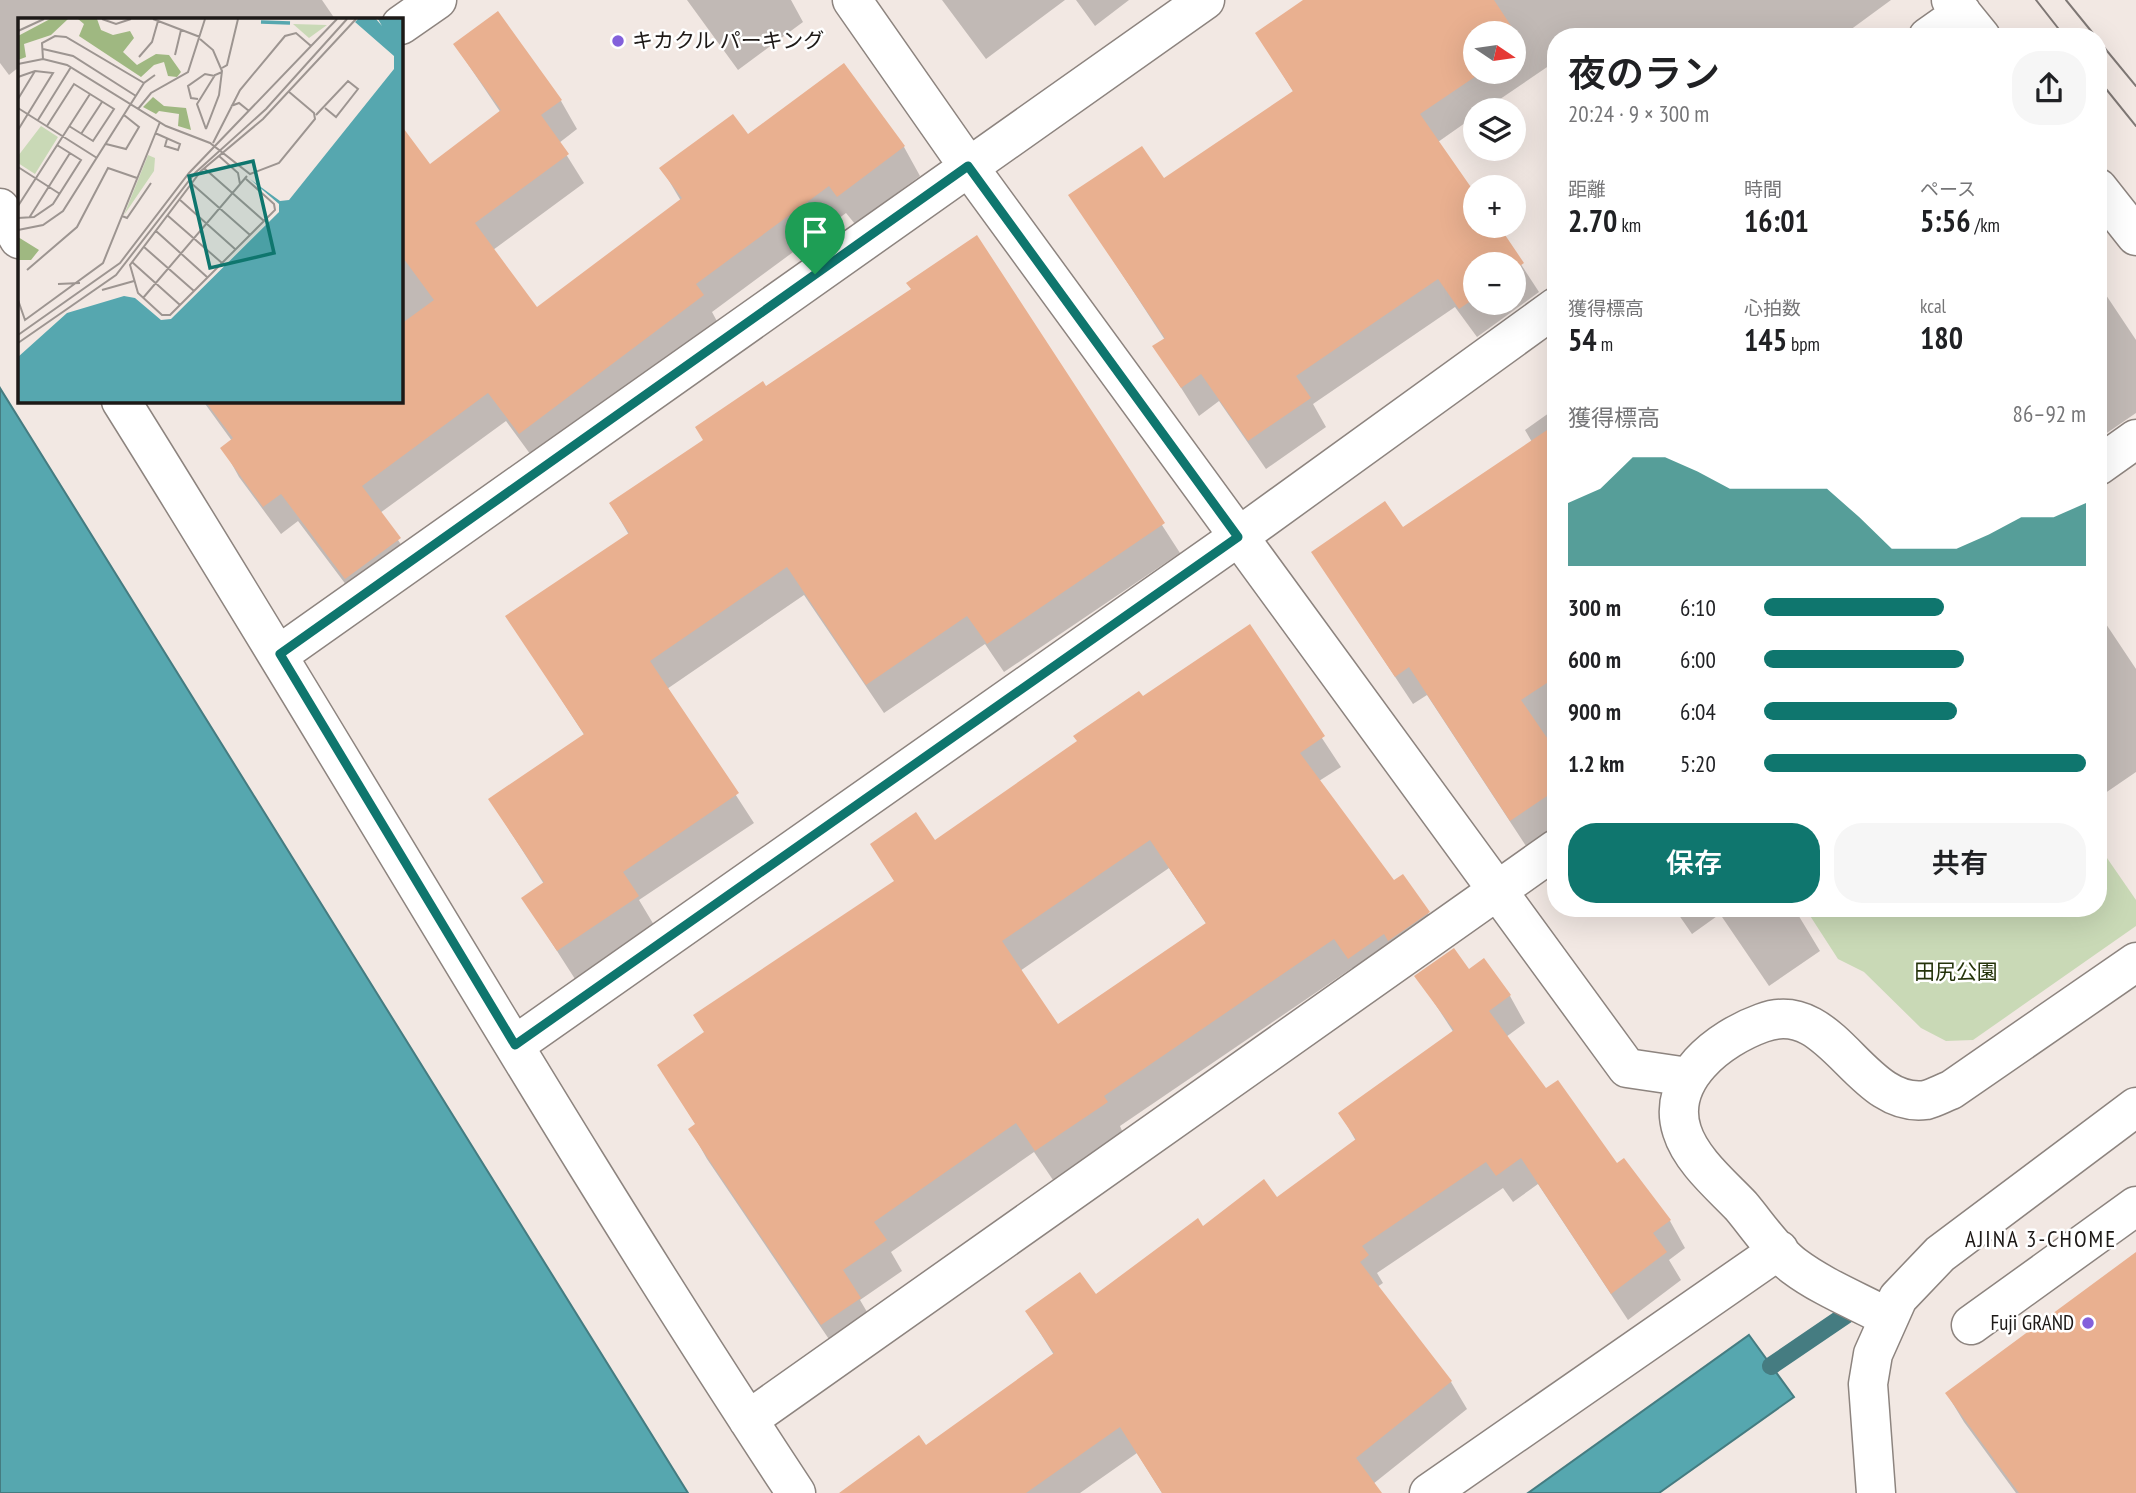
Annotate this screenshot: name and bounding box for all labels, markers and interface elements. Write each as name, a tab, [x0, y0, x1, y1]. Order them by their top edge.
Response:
inset map	[18, 18, 402, 402]
north arrow	[1463, 21, 1526, 84]
map controls	[1463, 21, 1526, 315]
place label: キカクル パーキング	[632, 27, 824, 54]
marker: キカクル パーキング	[610, 33, 626, 49]
text: 夜のラン	[1568, 48, 1720, 97]
button: share	[2012, 51, 2086, 125]
button: layers	[1463, 98, 1526, 161]
text: 20:24 · 9 × 300 m	[1568, 99, 1709, 128]
button: +	[1463, 175, 1526, 238]
text: 距離	[1568, 177, 1606, 201]
text: 時間	[1744, 177, 1782, 201]
text: ペース	[1920, 177, 1976, 201]
text: 2.70	[1568, 201, 1617, 240]
text: 16:01	[1744, 201, 1809, 240]
text: 5:56	[1920, 201, 1971, 240]
pin	[785, 202, 845, 274]
icon: arrive	[796, 213, 834, 251]
text: km	[1617, 213, 1641, 237]
text: /km	[1971, 213, 2000, 237]
button: −	[1463, 252, 1526, 315]
text: kcal	[1920, 294, 1946, 318]
text: 獲得標高	[1568, 296, 1644, 320]
text: 心拍数	[1744, 296, 1801, 320]
text: 180	[1920, 318, 1963, 357]
text: 54	[1568, 320, 1597, 359]
text: 145	[1744, 320, 1787, 359]
text: m	[1597, 332, 1613, 356]
text: bpm	[1787, 332, 1820, 356]
text: 86–92 m	[2013, 399, 2086, 428]
text: 獲得標高	[1568, 403, 1660, 432]
text: 300 m	[1568, 593, 1621, 622]
text: 6:10	[1680, 593, 1716, 622]
text: 600 m	[1568, 645, 1621, 674]
text: 6:00	[1680, 645, 1716, 674]
text: 900 m	[1568, 697, 1621, 726]
text: 6:04	[1680, 697, 1716, 726]
text: 1.2 km	[1568, 749, 1624, 778]
text: 5:20	[1680, 749, 1716, 778]
button: 保存	[1568, 823, 1820, 903]
button: 共有	[1834, 823, 2086, 903]
park label: 田尻公園	[1914, 958, 1998, 985]
district label: AJINA 3-CHOME	[1965, 1224, 2117, 1253]
place label: Fuji GRAND	[1991, 1309, 2074, 1336]
marker: Fuji GRAND	[2080, 1315, 2096, 1331]

